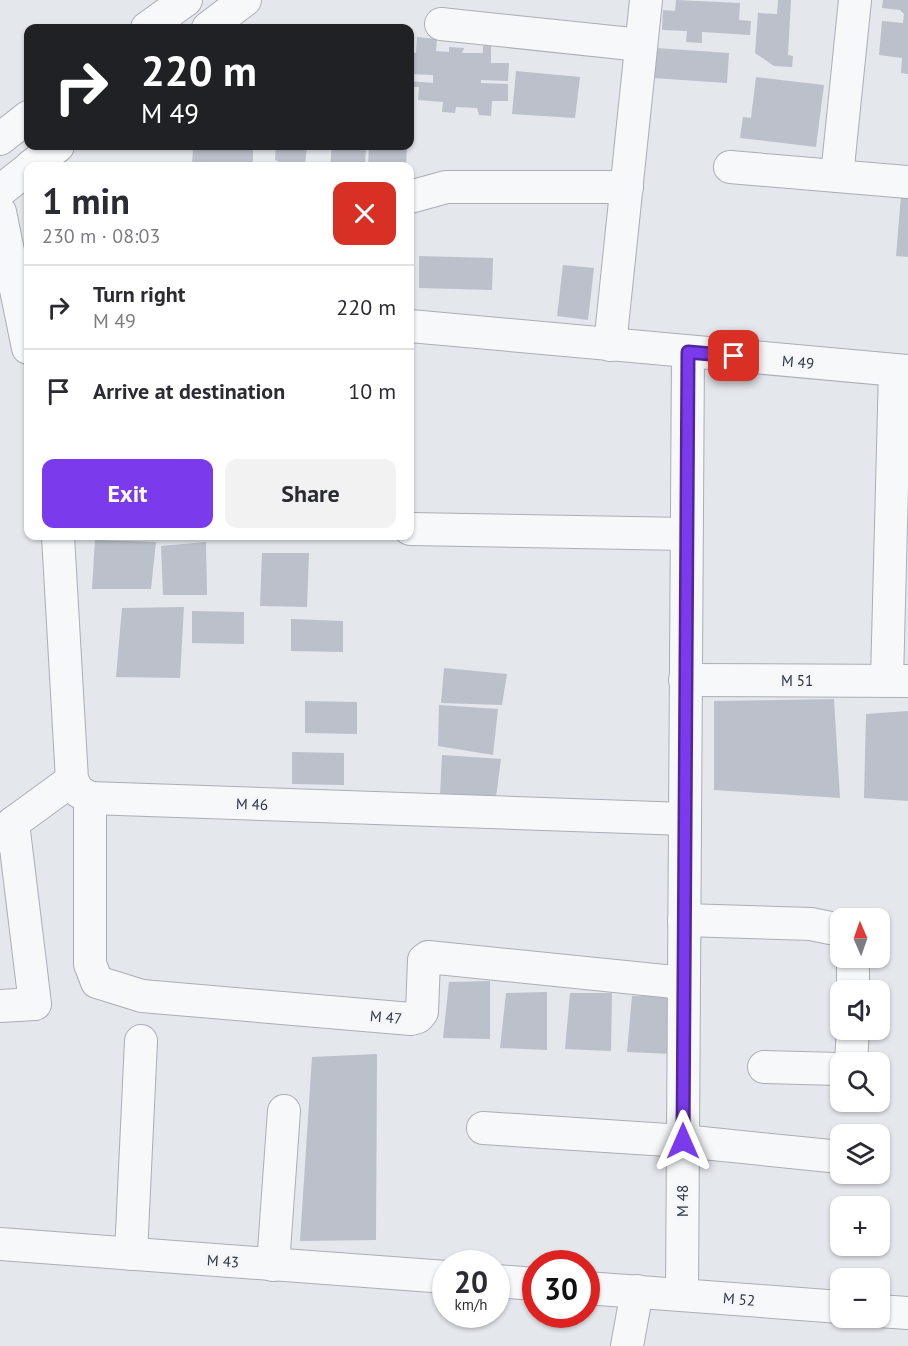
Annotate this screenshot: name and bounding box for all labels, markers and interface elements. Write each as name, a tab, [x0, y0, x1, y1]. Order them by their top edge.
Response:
text: 220 m	[141, 43, 257, 98]
icon: right	[42, 48, 120, 126]
text: M 49	[141, 96, 199, 130]
text: 1 min	[42, 177, 130, 224]
button: close	[333, 182, 396, 245]
text: 230 m · 08:03	[42, 223, 160, 249]
text: Turn right	[93, 280, 185, 308]
icon: right	[42, 291, 75, 324]
text: 220 m	[336, 293, 396, 321]
text: M 49	[93, 308, 136, 334]
pin	[708, 330, 759, 381]
icon: arrive	[717, 339, 750, 372]
street label: M 49	[781, 351, 815, 373]
icon: arrive	[42, 375, 75, 408]
text: Arrive at destination	[93, 377, 285, 405]
text: 10 m	[348, 377, 396, 405]
button: Exit	[42, 459, 213, 528]
button: Share	[225, 459, 396, 528]
street label: M 51	[781, 671, 813, 690]
street label: M 46	[236, 794, 268, 814]
north arrow	[830, 908, 890, 968]
map controls	[830, 908, 890, 1328]
button: sound	[830, 980, 890, 1040]
street label: M 47	[369, 1006, 403, 1028]
button: search	[830, 1052, 890, 1112]
position arrow	[651, 1109, 715, 1173]
button: layers	[830, 1124, 890, 1184]
street label: M 48	[673, 1185, 692, 1217]
button: +	[830, 1196, 890, 1256]
street label: M 43	[206, 1250, 240, 1272]
speed limit sign: 30	[522, 1250, 600, 1328]
text: 20	[454, 1262, 488, 1301]
button: −	[830, 1268, 890, 1328]
street label: M 52	[722, 1288, 756, 1310]
text: km/h	[455, 1295, 487, 1314]

